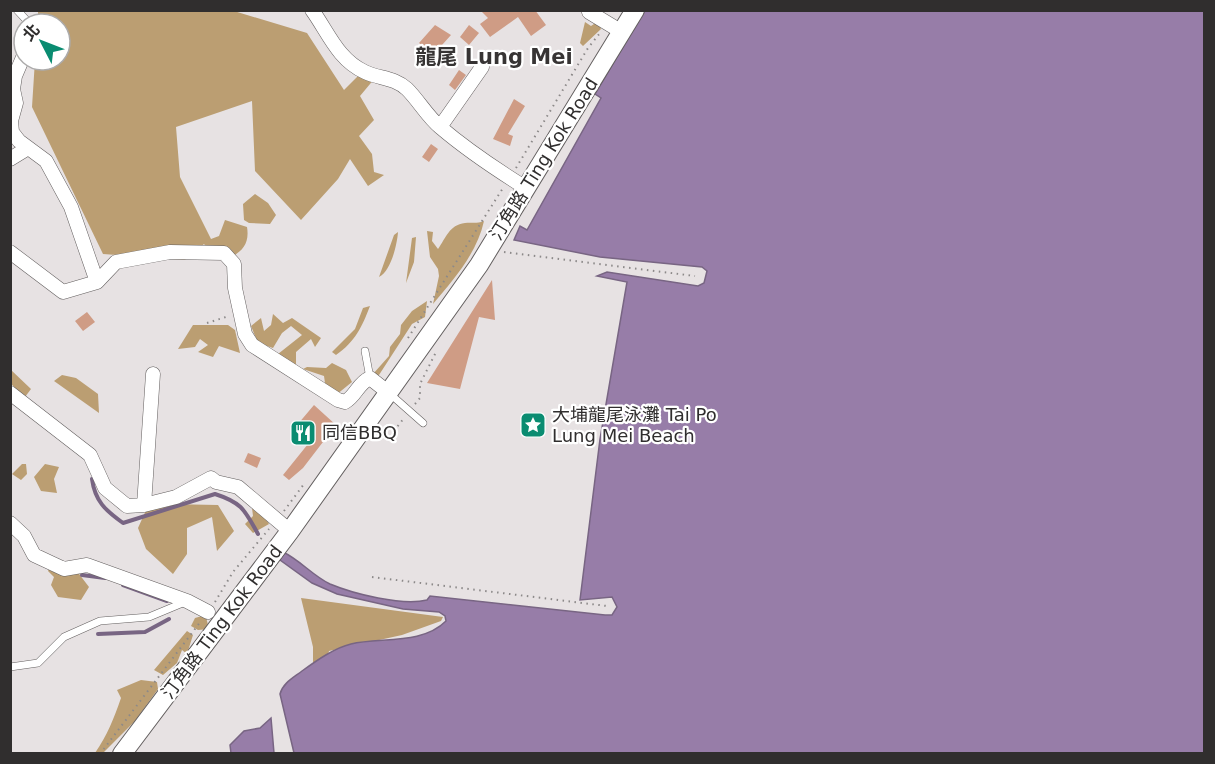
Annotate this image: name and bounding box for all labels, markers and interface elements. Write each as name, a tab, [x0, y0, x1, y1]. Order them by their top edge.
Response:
north arrow	[12, 12, 72, 72]
text: 北	[19, 20, 44, 45]
district label: 龍尾 Lung Mei	[415, 45, 573, 69]
street label: 汀角路 Ting Kok Road	[485, 74, 602, 244]
place label: 大埔龍尾泳灘 Tai Po Lung Mei Beach	[552, 404, 717, 446]
place icon: 大埔龍尾泳灘 Tai Po Lung Mei Beach	[518, 410, 548, 440]
restaurant icon: 同信BBQ	[288, 418, 318, 448]
place label: 同信BBQ	[322, 422, 397, 443]
street label: 汀角路 Ting Kok Road	[157, 541, 286, 703]

